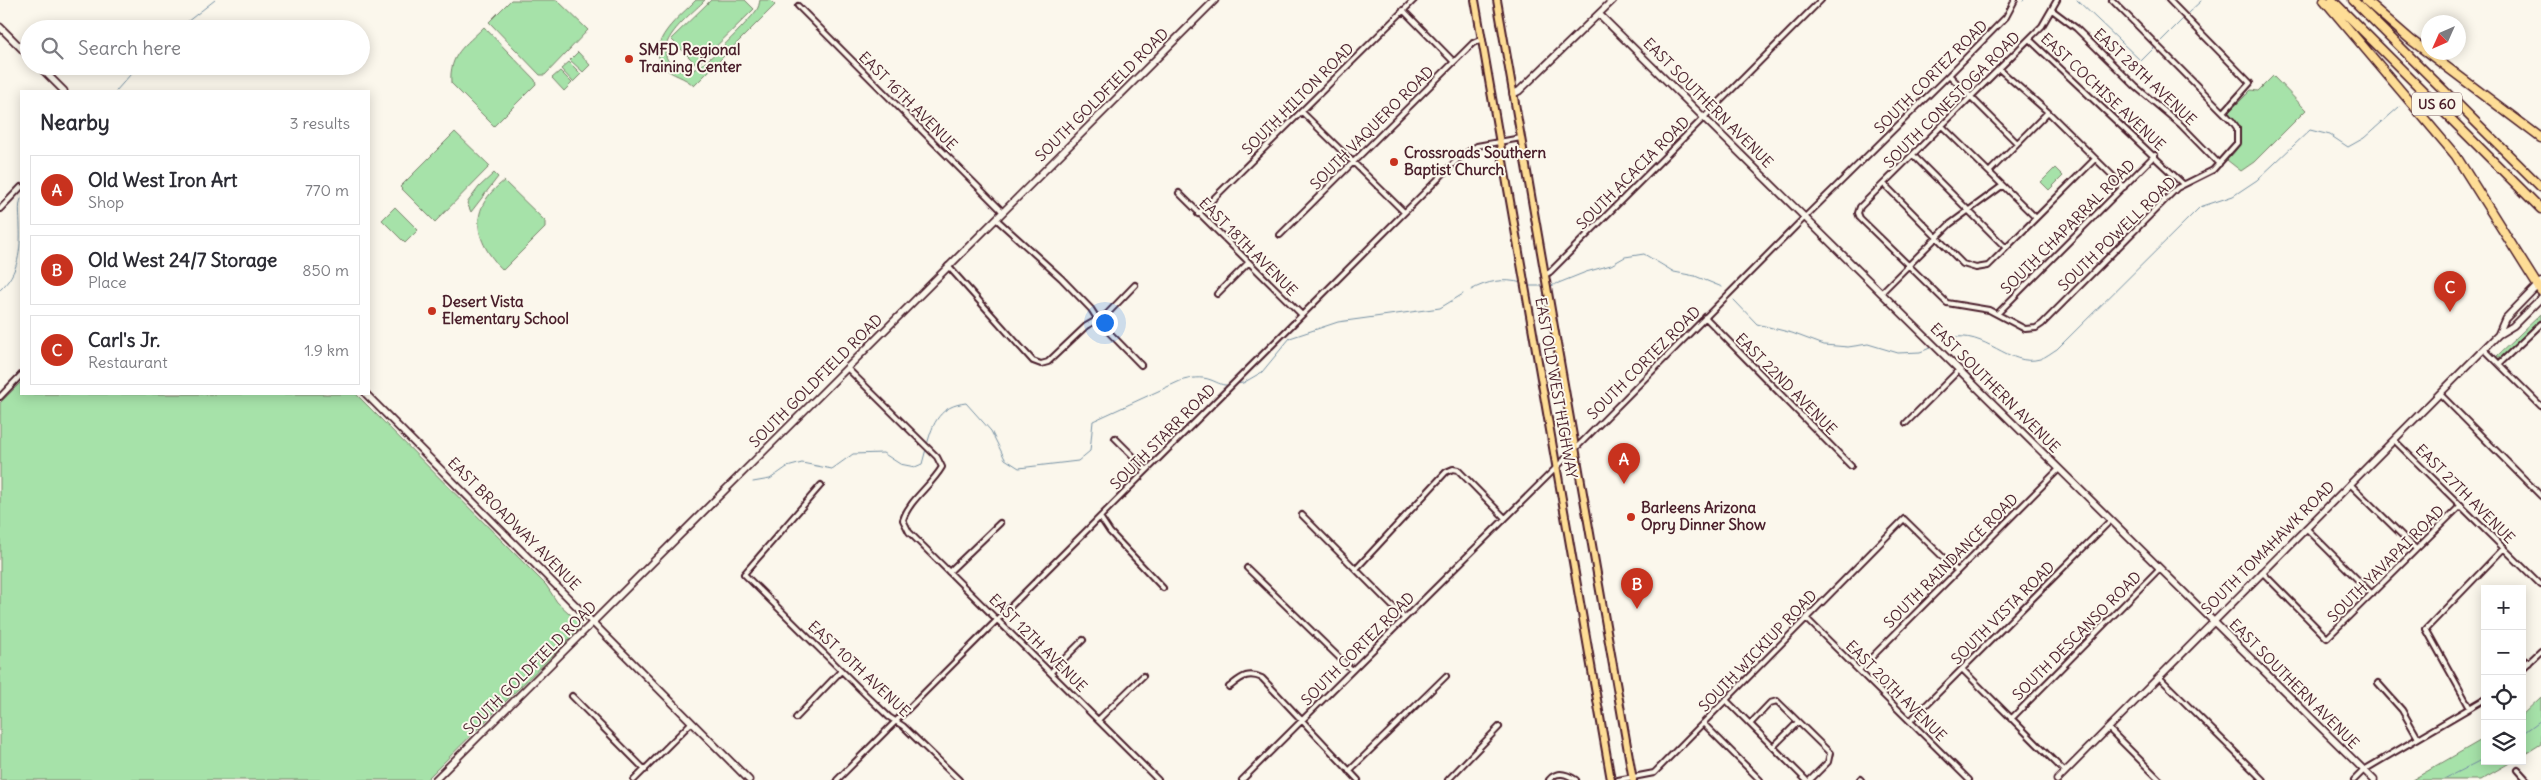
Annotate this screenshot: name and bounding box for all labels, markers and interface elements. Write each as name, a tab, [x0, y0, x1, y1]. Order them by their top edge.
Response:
north arrow	[2421, 15, 2466, 60]
street label: SOUTH CORTEZ ROAD	[1870, 16, 1991, 137]
search box	[20, 20, 370, 75]
street label: SOUTH GOLDFIELD ROAD	[1031, 24, 1172, 165]
street label: EAST 28TH AVENUE	[2090, 24, 2201, 129]
street label: SOUTH CONESTOGA ROAD	[1879, 27, 2024, 172]
street label: EAST COCHISE AVENUE	[2037, 29, 2170, 155]
icon: search	[38, 34, 66, 62]
street label: EAST SOUTHERN AVENUE	[1639, 34, 1777, 172]
text: Search here	[78, 36, 181, 60]
street label: SOUTH HILTON ROAD	[1238, 39, 1358, 159]
place label: SMFD Regional Training Center	[639, 40, 742, 77]
street label: EAST 16TH AVENUE	[855, 47, 962, 154]
marker: SMFD Regional Training Center	[623, 53, 635, 65]
street label: SOUTH VAQUERO ROAD	[1306, 62, 1438, 194]
road number: US 60	[2412, 92, 2462, 116]
text: Nearby	[40, 109, 110, 136]
street label: SOUTH ACACIA ROAD	[1572, 112, 1693, 233]
text: 3 results	[290, 113, 350, 133]
place label: Crossroads Southern Baptist Church	[1404, 143, 1546, 180]
street label: SOUTH CHAPARRAL ROAD	[1996, 155, 2139, 298]
marker: Crossroads Southern Baptist Church	[1388, 156, 1400, 168]
text: Old West Iron Art	[88, 168, 237, 192]
street label: SOUTH POWELL ROAD	[2054, 172, 2180, 295]
text: A	[52, 180, 62, 200]
text: 770 m	[305, 180, 349, 200]
text: Shop	[88, 192, 124, 212]
street label: EAST 18TH AVENUE	[1195, 193, 1302, 300]
text: Old West 24/7 Storage	[88, 248, 277, 272]
text: B	[52, 260, 62, 280]
text: 850 m	[302, 260, 349, 280]
pin: C	[2434, 271, 2466, 312]
text: Place	[88, 272, 127, 292]
place label: Desert Vista Elementary School	[442, 292, 569, 329]
street label: EAST OLD WEST HIGHWAY	[1531, 296, 1582, 481]
street label: SOUTH CORTEZ ROAD	[1583, 302, 1704, 423]
marker: Desert Vista Elementary School	[426, 305, 438, 317]
street label: SOUTH GOLDFIELD ROAD	[745, 310, 886, 451]
your location	[1092, 310, 1118, 336]
street label: EAST SOUTHERN AVENUE	[1926, 319, 2064, 457]
text: Carl's Jr.	[88, 328, 160, 352]
street label: EAST 22ND AVENUE	[1732, 329, 1841, 439]
text: C	[52, 340, 62, 360]
text: 1.9 km	[304, 340, 349, 360]
text: Restaurant	[88, 352, 168, 372]
street label: SOUTH STARR ROAD	[1106, 380, 1219, 493]
street label: EAST 27TH AVENUE	[2412, 440, 2519, 547]
pin: A	[1608, 443, 1640, 484]
street label: EAST BROADWAY AVENUE	[444, 453, 585, 594]
street label: SOUTH TOMAHAWK ROAD	[2197, 477, 2338, 618]
street label: SOUTH RAINDANCE ROAD	[1879, 489, 2022, 632]
place label: Barleens Arizona Opry Dinner Show	[1641, 498, 1766, 535]
street label: SOUTH YAVAPAI ROAD	[2323, 501, 2448, 626]
marker: Barleens Arizona Opry Dinner Show	[1625, 511, 1637, 523]
street label: SOUTH VISTA ROAD	[1947, 557, 2058, 668]
street label: SOUTH DESCANSO ROAD	[2008, 567, 2145, 704]
pin: B	[1621, 568, 1653, 609]
map controls	[2481, 585, 2526, 765]
button: +	[2481, 585, 2526, 630]
street label: SOUTH WICKIUP ROAD	[1694, 586, 1821, 716]
street label: SOUTH CORTEZ ROAD	[1297, 588, 1418, 709]
street label: EAST 12TH AVENUE	[985, 590, 1092, 696]
street label: SOUTH GOLDFIELD ROAD	[459, 597, 600, 738]
street label: EAST SOUTHERN AVENUE	[2225, 615, 2363, 753]
street label: EAST 10TH AVENUE	[804, 616, 914, 721]
button: −	[2481, 630, 2526, 675]
street label: EAST 20TH AVENUE	[1842, 636, 1951, 745]
button: locate	[2481, 675, 2526, 720]
button: layers	[2481, 720, 2526, 765]

